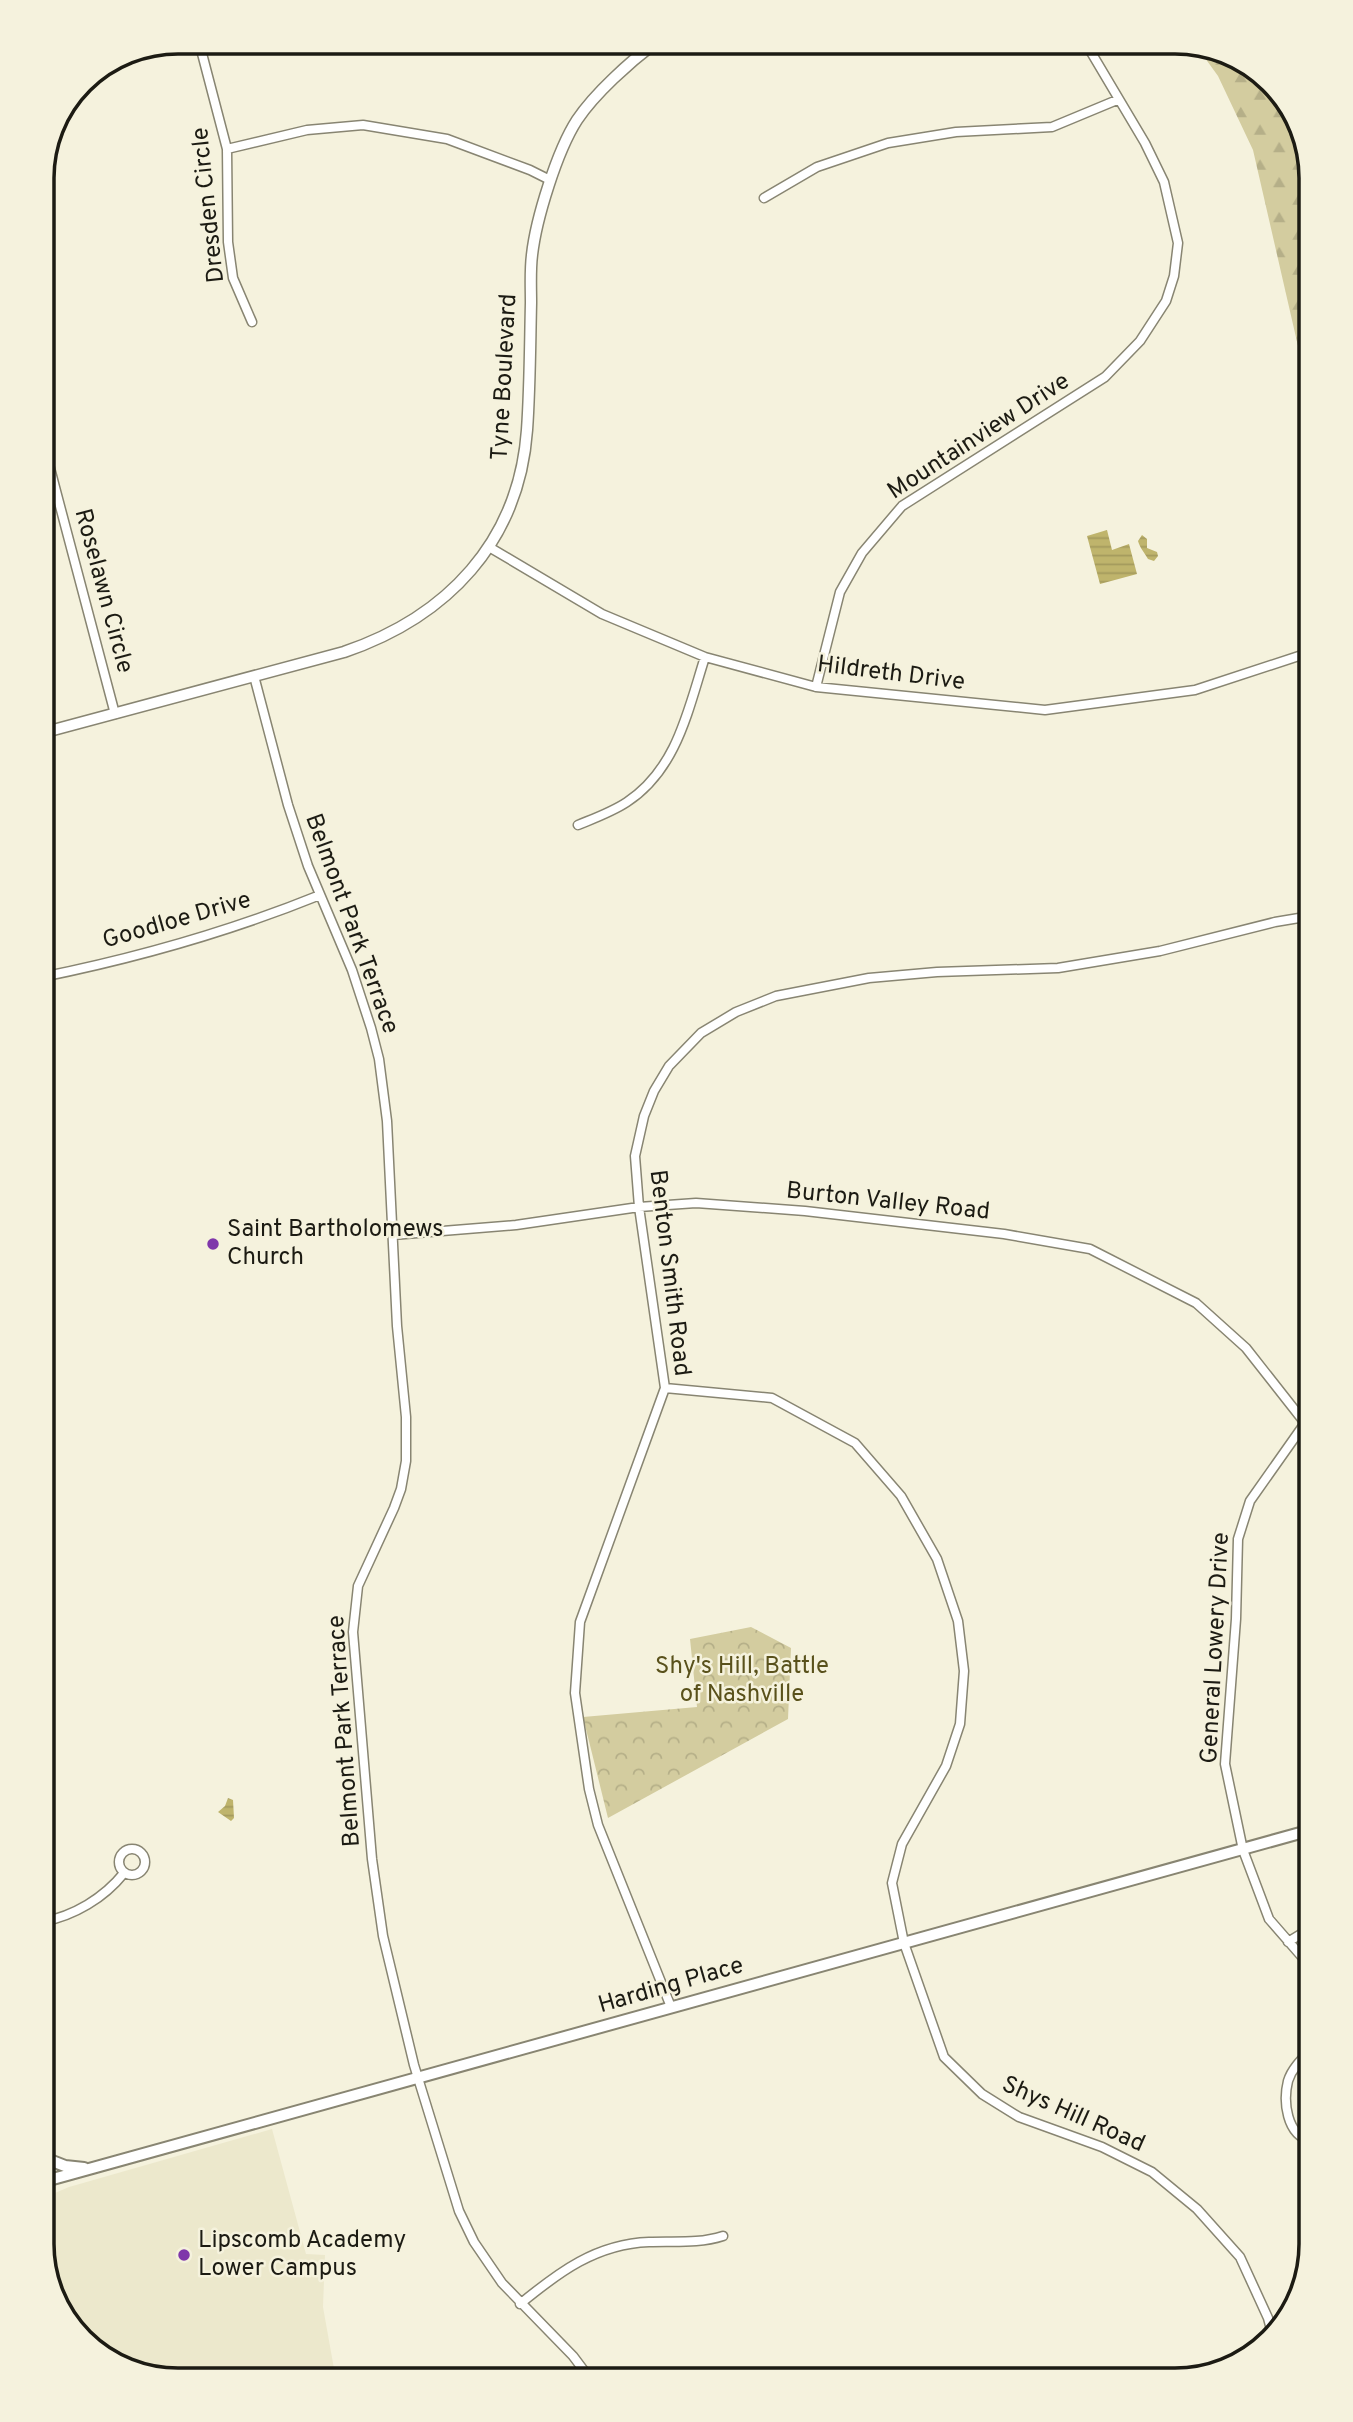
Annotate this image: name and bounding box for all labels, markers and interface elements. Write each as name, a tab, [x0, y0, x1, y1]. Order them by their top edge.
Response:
street label: Dresden Circle	[186, 126, 232, 284]
street label: Tyne Boulevard	[486, 293, 524, 461]
street label: Mountainview Drive	[882, 367, 1076, 507]
street label: Roselawn Circle	[67, 505, 139, 677]
street label: Hildreth Drive	[815, 650, 967, 698]
street label: Belmont Park Terrace	[297, 810, 405, 1038]
street label: Goodloe Drive	[99, 885, 255, 957]
street label: Benton Smith Road	[641, 1168, 697, 1378]
street label: Burton Valley Road	[785, 1176, 991, 1228]
place label: Saint Bartholomews Church	[227, 1215, 444, 1273]
marker: Saint Bartholomews Church	[205, 1236, 221, 1252]
street label: General Lowery Drive	[1195, 1532, 1237, 1764]
street label: Belmont Park Terrace	[322, 1614, 368, 1848]
park label: Shy's Hill, Battle of Nashville	[655, 1652, 829, 1710]
street label: Harding Place	[595, 1951, 747, 2021]
street label: Shys Hill Road	[997, 2070, 1149, 2160]
place label: Lipscomb Academy Lower Campus	[198, 2226, 406, 2284]
marker: Lipscomb Academy Lower Campus	[176, 2247, 192, 2263]

